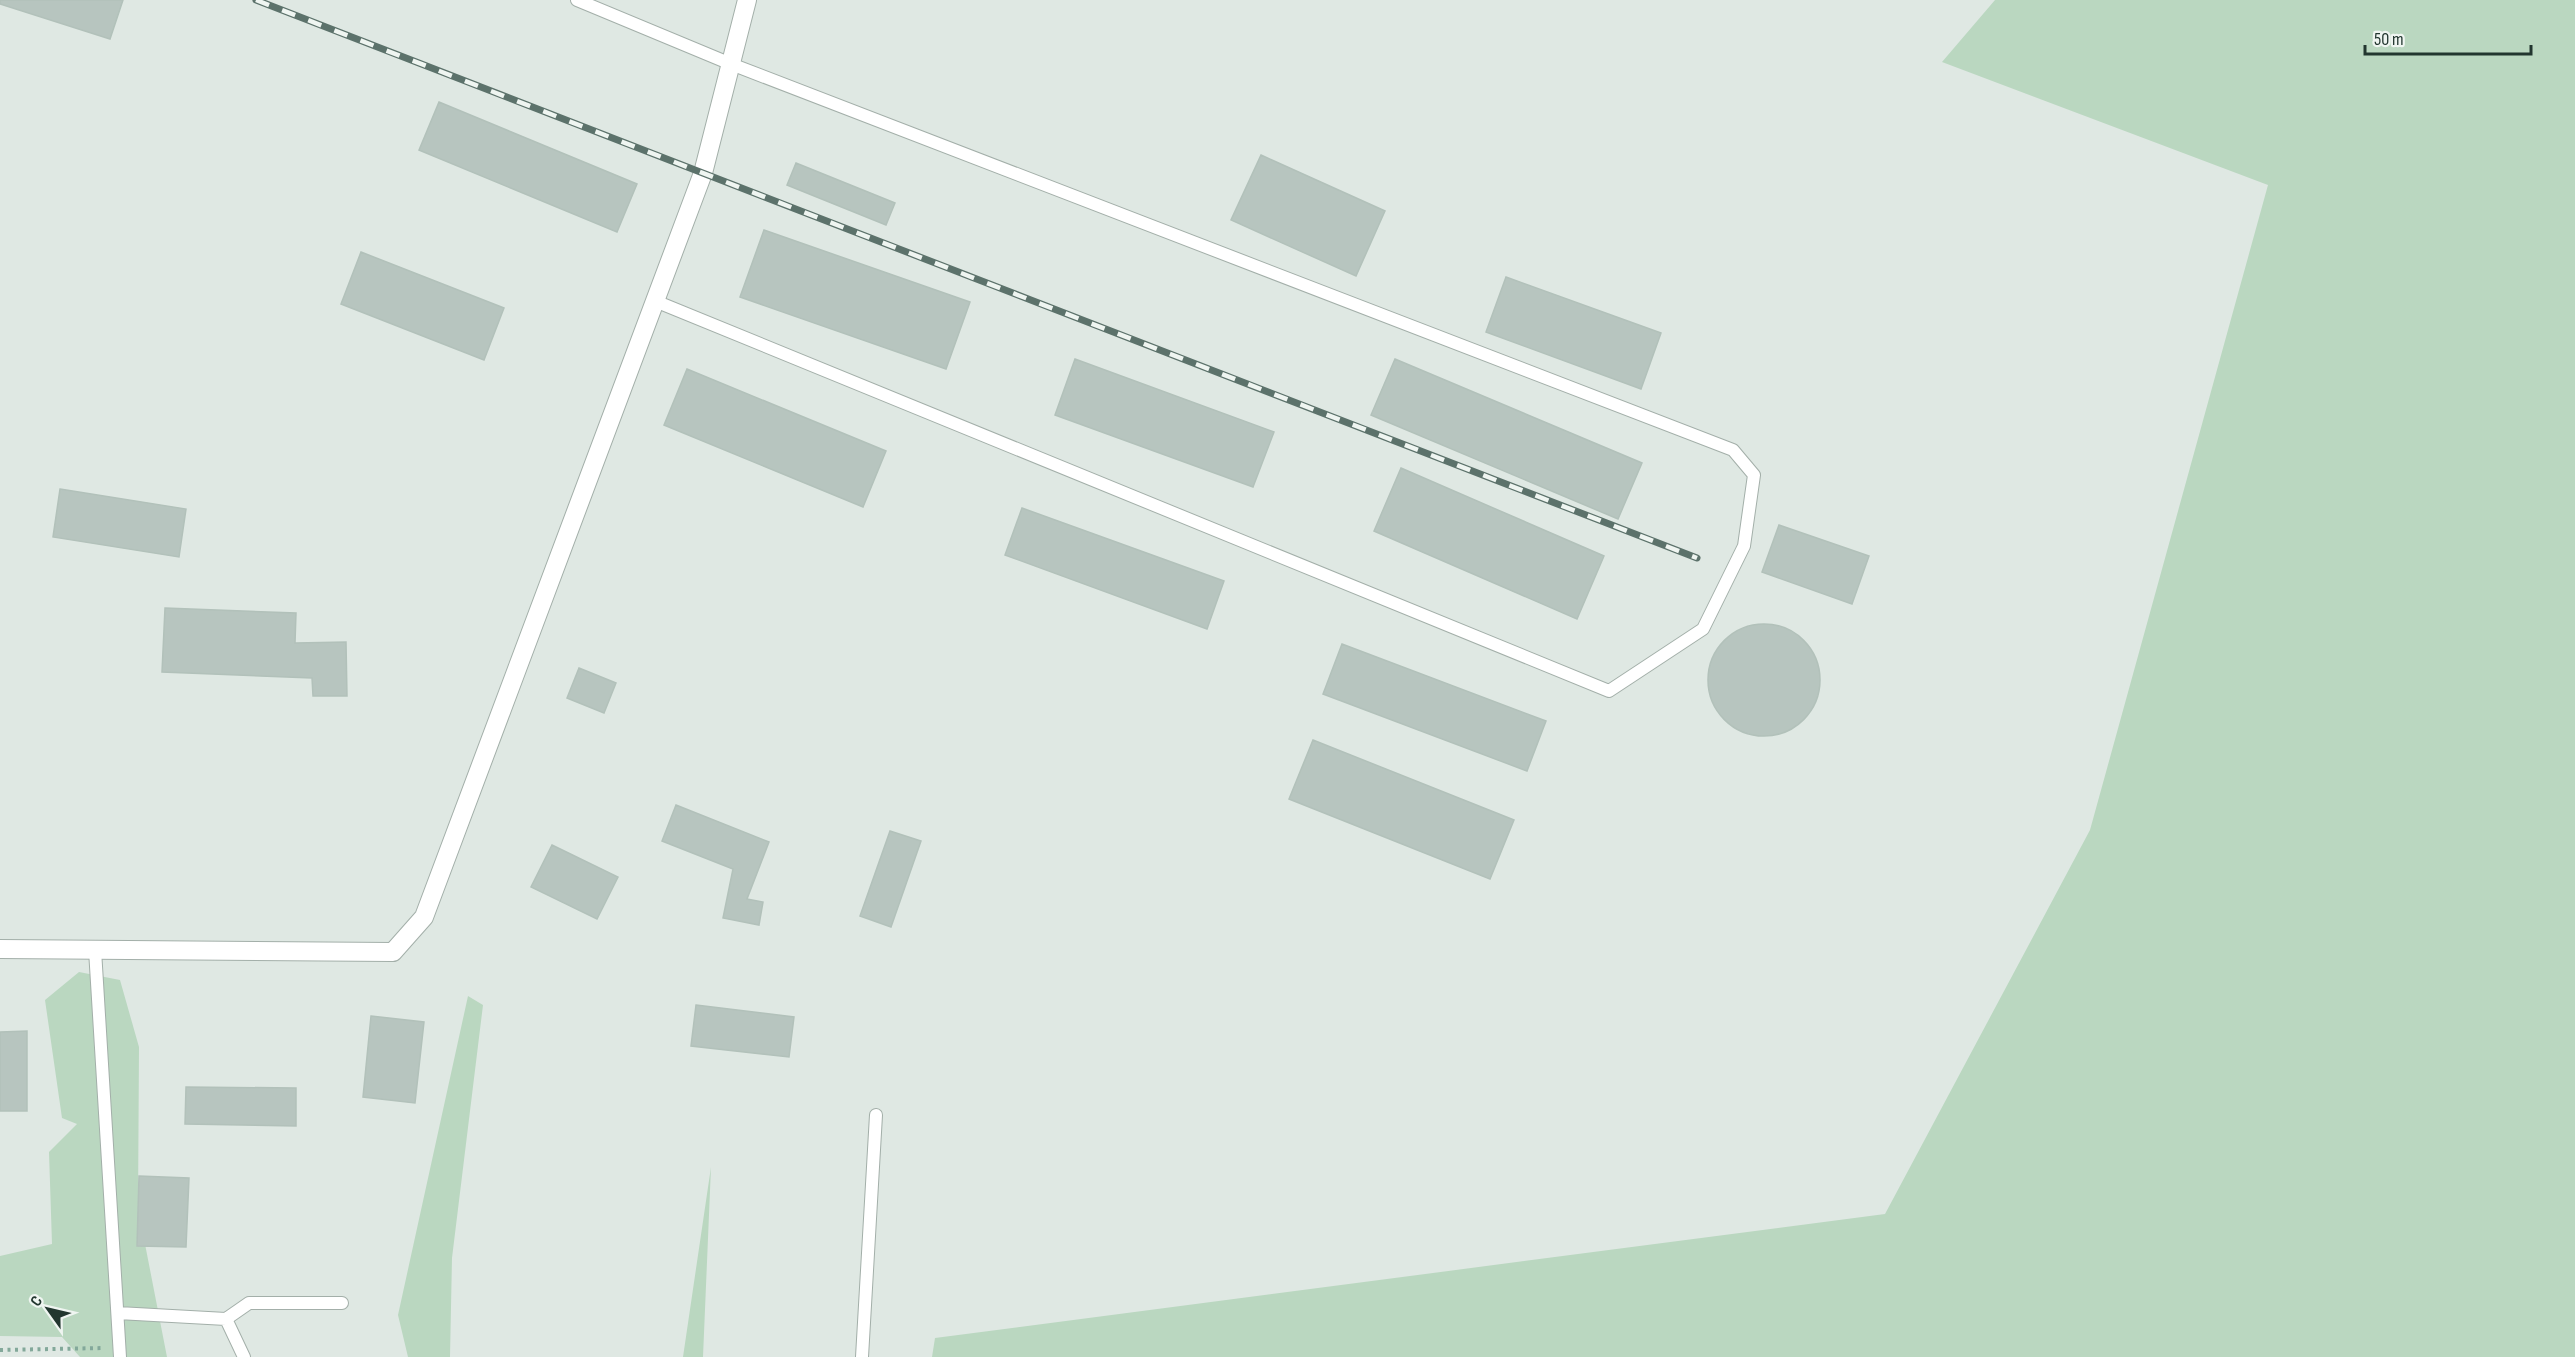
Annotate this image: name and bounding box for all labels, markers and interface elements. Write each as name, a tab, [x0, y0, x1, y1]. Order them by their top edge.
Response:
scale bar	[2365, 18, 2532, 56]
text: 50 m	[2374, 29, 2404, 50]
north arrow	[18, 1279, 78, 1339]
text: С	[27, 1293, 47, 1310]

